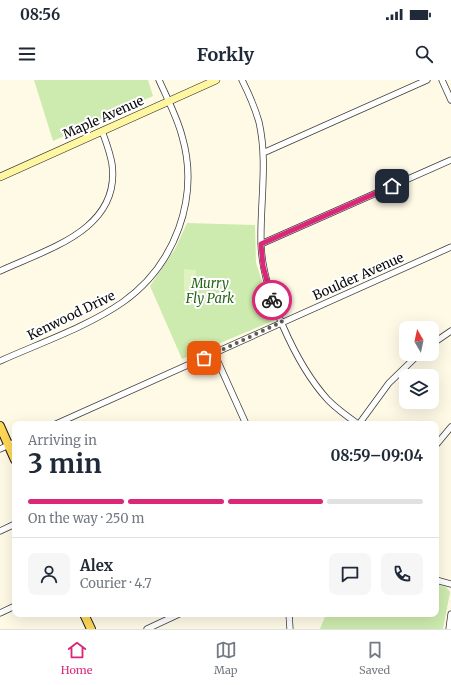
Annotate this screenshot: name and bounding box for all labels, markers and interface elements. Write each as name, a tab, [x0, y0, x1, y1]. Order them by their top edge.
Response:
text: 08:56	[20, 5, 60, 24]
icon: menu	[16, 43, 38, 65]
text: Forkly	[197, 43, 254, 66]
icon: search	[413, 43, 435, 65]
street label: Maple Avenue	[60, 92, 147, 143]
pin	[375, 169, 409, 203]
icon: home	[381, 175, 403, 197]
street label: Boulder Avenue	[310, 249, 407, 304]
park label: Murry Fly Park	[185, 275, 234, 307]
courier	[252, 280, 292, 320]
street label: Kenwood Drive	[24, 287, 118, 344]
icon: bike	[261, 289, 283, 311]
north arrow	[399, 321, 439, 361]
map controls	[399, 321, 439, 409]
pin	[187, 341, 221, 375]
icon: bag	[193, 347, 215, 369]
button: layers	[399, 369, 439, 409]
text: Arriving in	[28, 432, 97, 449]
text: 08:59–09:04	[331, 446, 423, 465]
text: 3 min	[28, 447, 102, 480]
text: On the way · 250 m	[28, 510, 145, 527]
button: person	[28, 553, 70, 595]
button: chat	[329, 553, 371, 595]
button: phone	[381, 553, 423, 595]
text: Alex	[80, 556, 113, 575]
text: Courier · 4.7	[80, 575, 152, 592]
tab: Home	[61, 639, 92, 677]
tab: Map	[214, 639, 237, 677]
tab: Saved	[359, 639, 390, 677]

